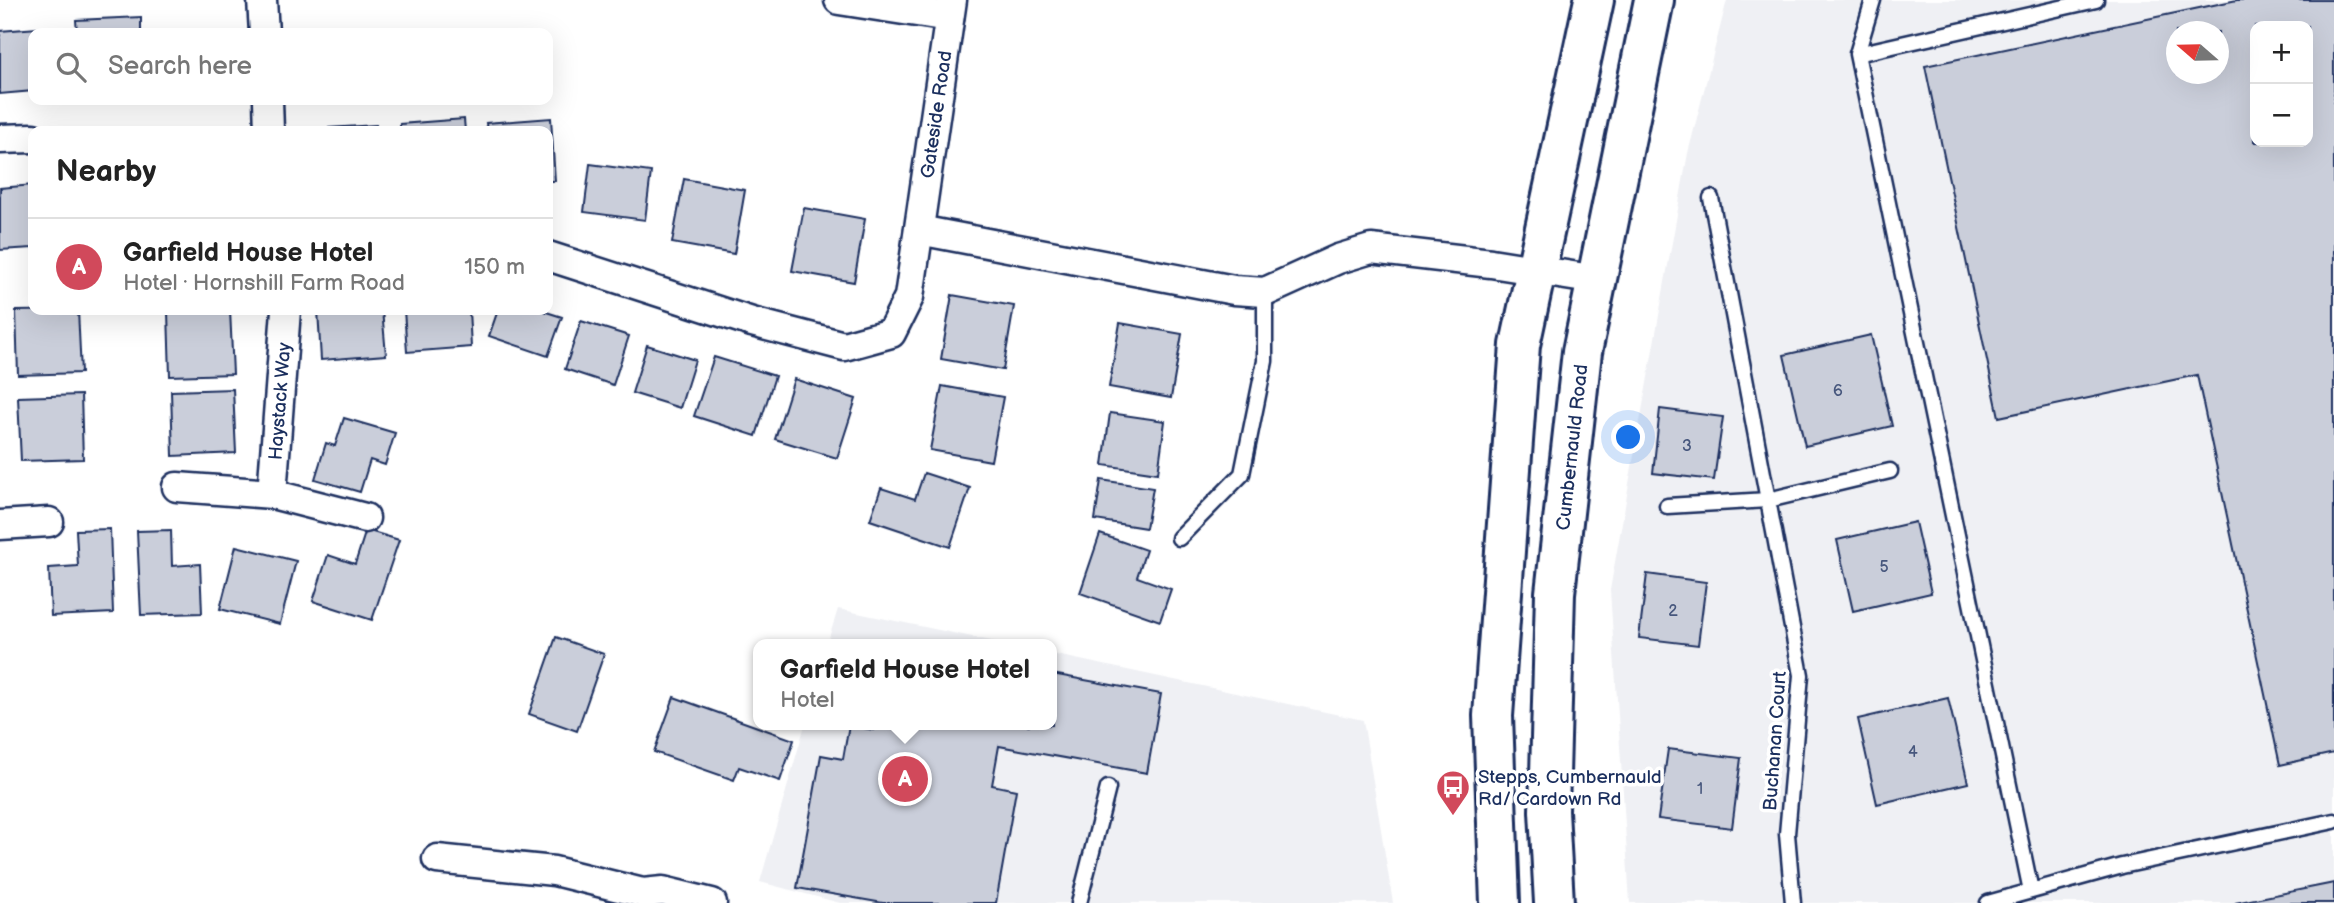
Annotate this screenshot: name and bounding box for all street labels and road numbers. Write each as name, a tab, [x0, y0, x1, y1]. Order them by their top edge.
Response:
street label: Gateside Road	[916, 49, 958, 180]
street label: Haystack Way	[265, 341, 297, 461]
street label: Cumbernauld Road	[1552, 363, 1594, 532]
street label: Buchanan Court	[1759, 670, 1792, 812]

